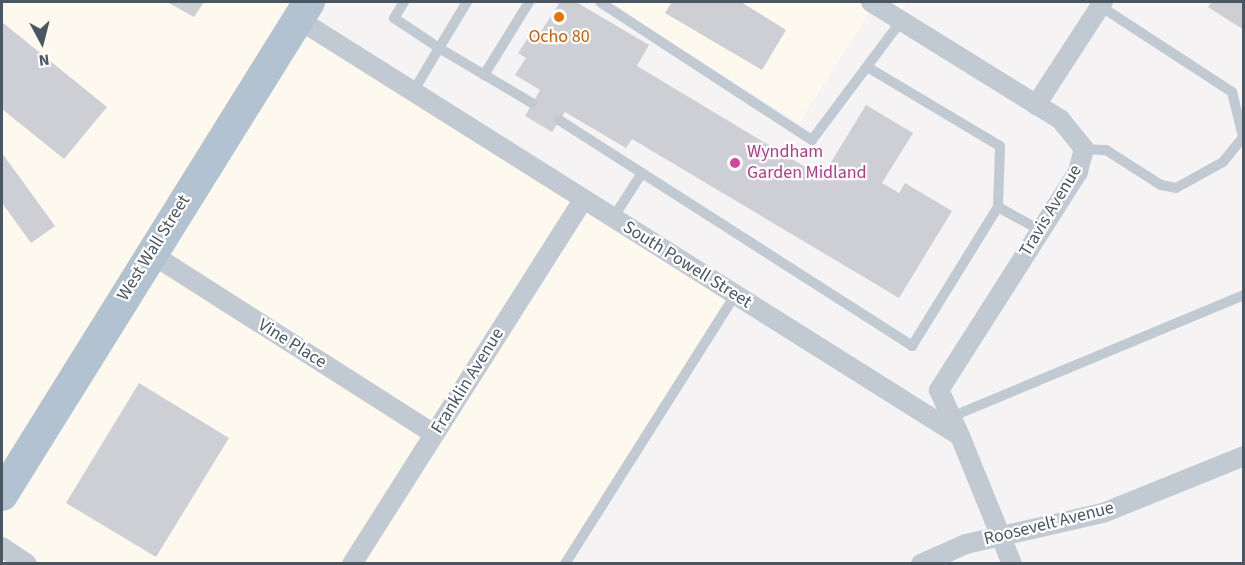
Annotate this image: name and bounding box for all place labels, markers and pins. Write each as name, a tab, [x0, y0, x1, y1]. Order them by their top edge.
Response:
marker: Ocho 80	[552, 10, 566, 24]
place label: Ocho 80	[528, 26, 590, 48]
place label: Wyndham Garden Midland	[747, 142, 867, 184]
marker: Wyndham Garden Midland	[728, 156, 742, 170]

